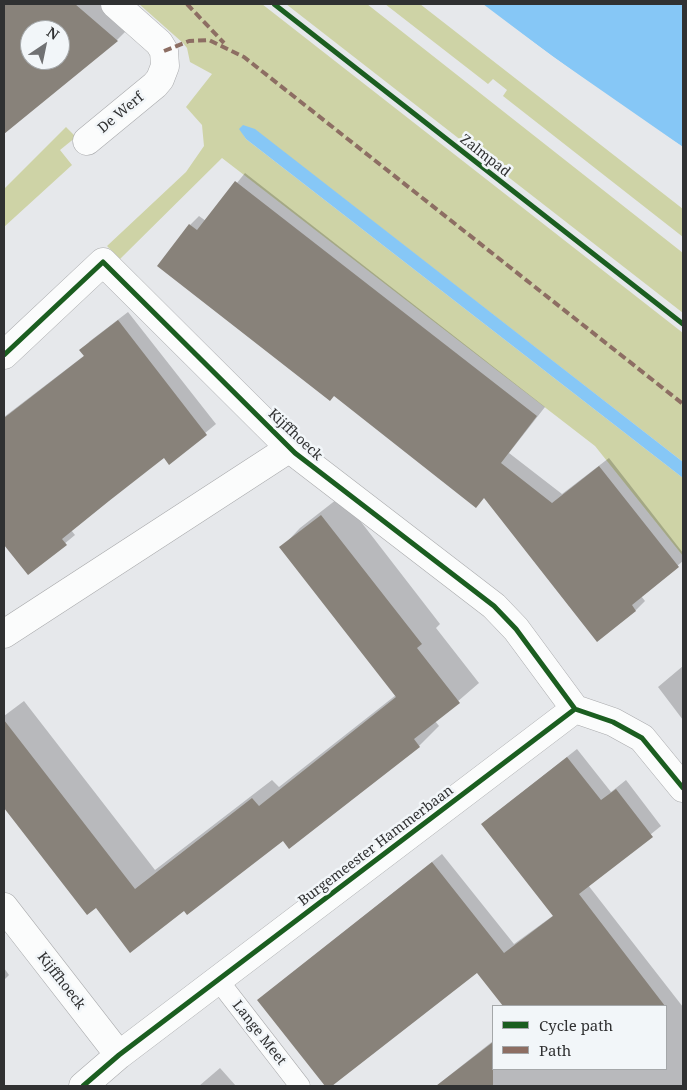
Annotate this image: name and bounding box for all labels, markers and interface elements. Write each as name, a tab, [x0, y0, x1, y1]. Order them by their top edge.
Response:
north arrow	[20, 20, 70, 70]
text: N	[43, 22, 63, 44]
street label: De Werf	[95, 89, 147, 137]
street label: Zalmpad	[457, 131, 513, 181]
street label: Kijffhoeck	[264, 406, 326, 464]
street label: Burgemeester Hammerbaan	[295, 782, 457, 910]
street label: Kijffhoeck	[33, 949, 89, 1013]
street label: Lange Meet	[229, 997, 289, 1069]
legend	[492, 1005, 667, 1070]
text: Cycle path	[539, 1015, 613, 1035]
text: Path	[539, 1040, 571, 1060]

